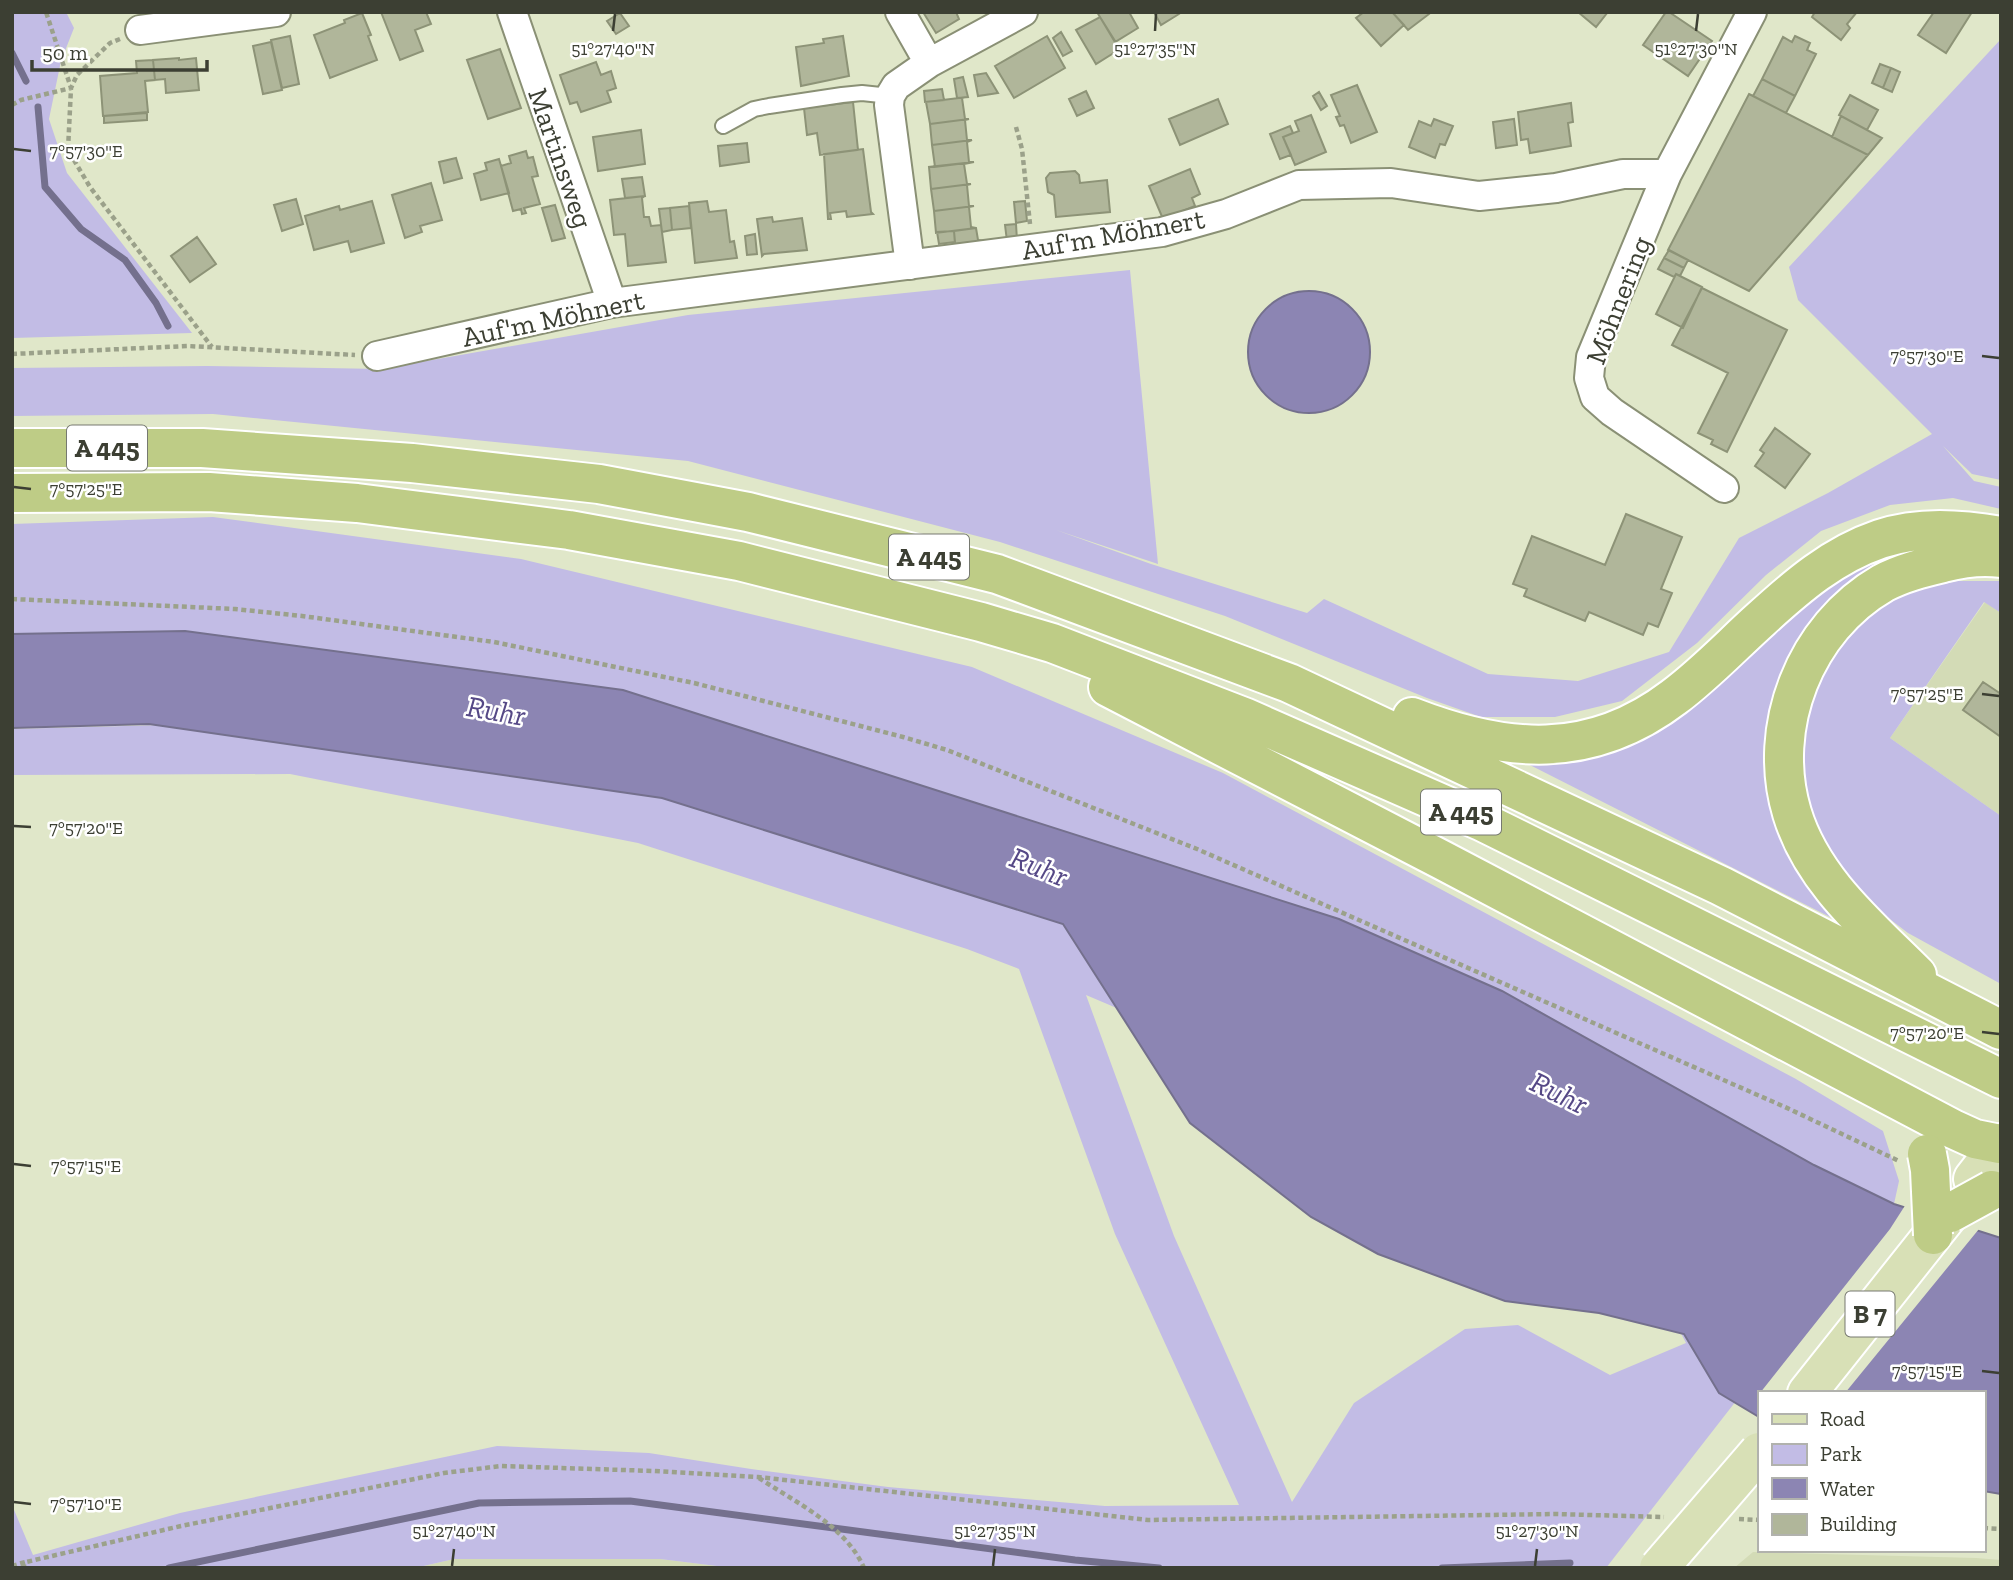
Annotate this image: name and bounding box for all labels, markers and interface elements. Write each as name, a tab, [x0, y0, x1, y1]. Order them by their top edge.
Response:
scale bar	[32, 28, 206, 72]
text: 51°27'40"N	[571, 38, 655, 60]
text: 51°27'35"N	[1114, 38, 1196, 60]
text: 51°27'30"N	[1654, 38, 1738, 60]
text: 50 m	[42, 40, 88, 65]
street label: Martinsweg	[521, 84, 600, 233]
text: 7°57'30"E	[49, 140, 123, 162]
street label: Auf'm Möhnert	[1019, 202, 1208, 267]
street label: Möhnering	[1579, 232, 1658, 369]
street label: Auf'm Möhnert	[459, 283, 648, 354]
text: 7°57'30"E	[1890, 345, 1964, 367]
road number: A 445	[67, 426, 147, 470]
text: 7°57'25"E	[50, 478, 122, 500]
road number: A 445	[889, 534, 969, 580]
text: 7°57'25"E	[1891, 683, 1963, 705]
water label: Ruhr	[464, 688, 529, 734]
road number: A 445	[1421, 790, 1501, 834]
text: 7°57'20"E	[49, 817, 123, 839]
water label: Ruhr	[1005, 839, 1074, 895]
text: 7°57'20"E	[1890, 1022, 1964, 1044]
water label: Ruhr	[1525, 1064, 1594, 1122]
text: 7°57'15"E	[51, 1155, 121, 1177]
road number: B 7	[1846, 1292, 1895, 1336]
text: 7°57'15"E	[1892, 1360, 1962, 1382]
legend	[1758, 1391, 1985, 1552]
text: Road	[1820, 1406, 1866, 1431]
text: Park	[1820, 1441, 1862, 1466]
text: Water	[1820, 1476, 1875, 1501]
text: 7°57'10"E	[50, 1493, 122, 1515]
text: Building	[1820, 1511, 1897, 1536]
text: 51°27'40"N	[412, 1520, 496, 1542]
text: 51°27'35"N	[954, 1520, 1036, 1542]
text: 51°27'30"N	[1495, 1520, 1579, 1542]

